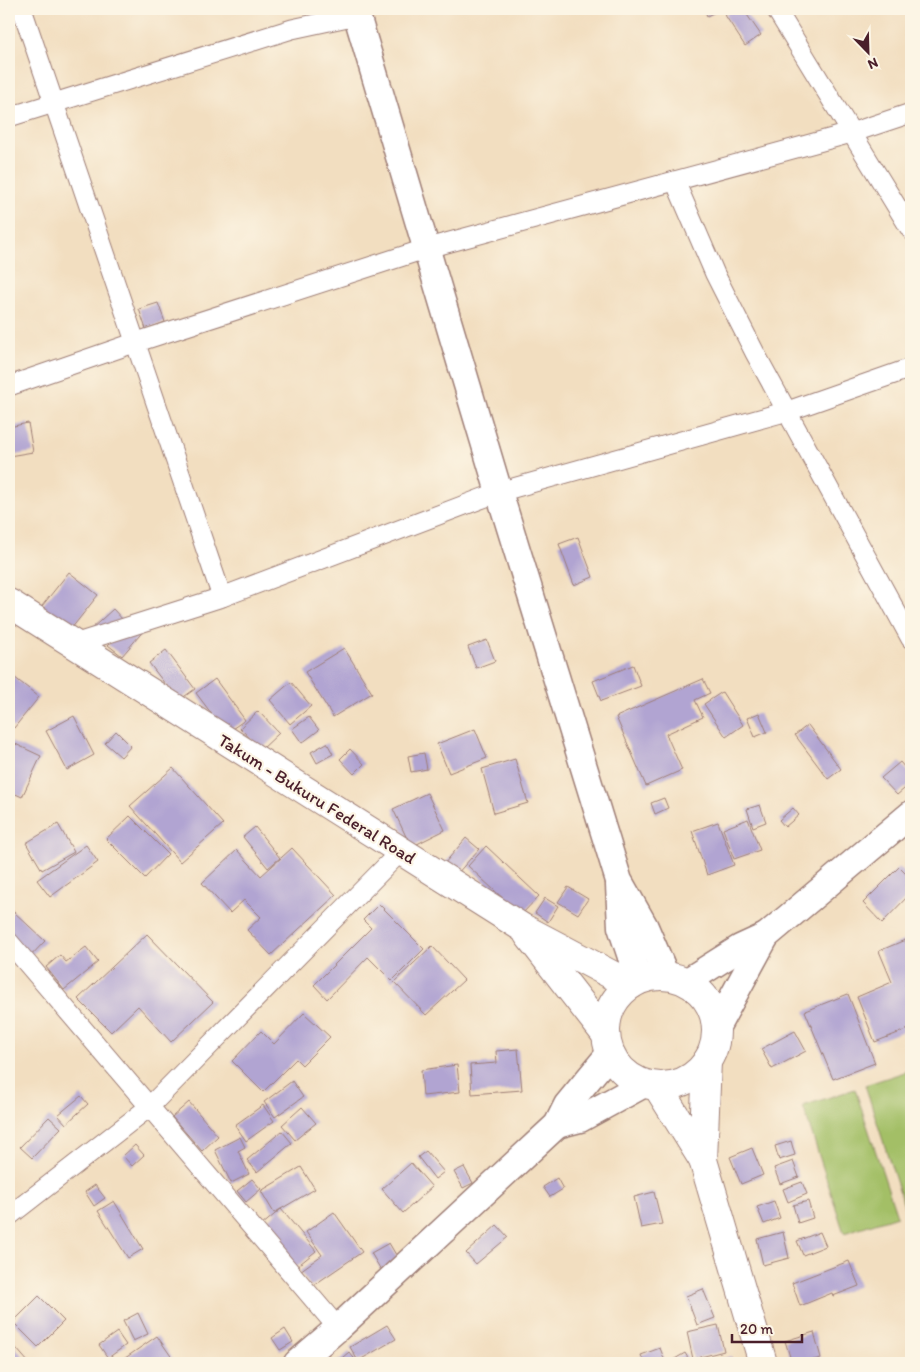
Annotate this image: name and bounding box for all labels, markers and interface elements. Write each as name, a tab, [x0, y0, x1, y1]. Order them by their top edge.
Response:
north arrow	[842, 28, 892, 78]
text: N	[865, 54, 881, 73]
street label: Takum - Bukuru Federal Road	[214, 729, 420, 869]
scale bar	[732, 1312, 802, 1344]
text: 20 m	[740, 1320, 774, 1338]

